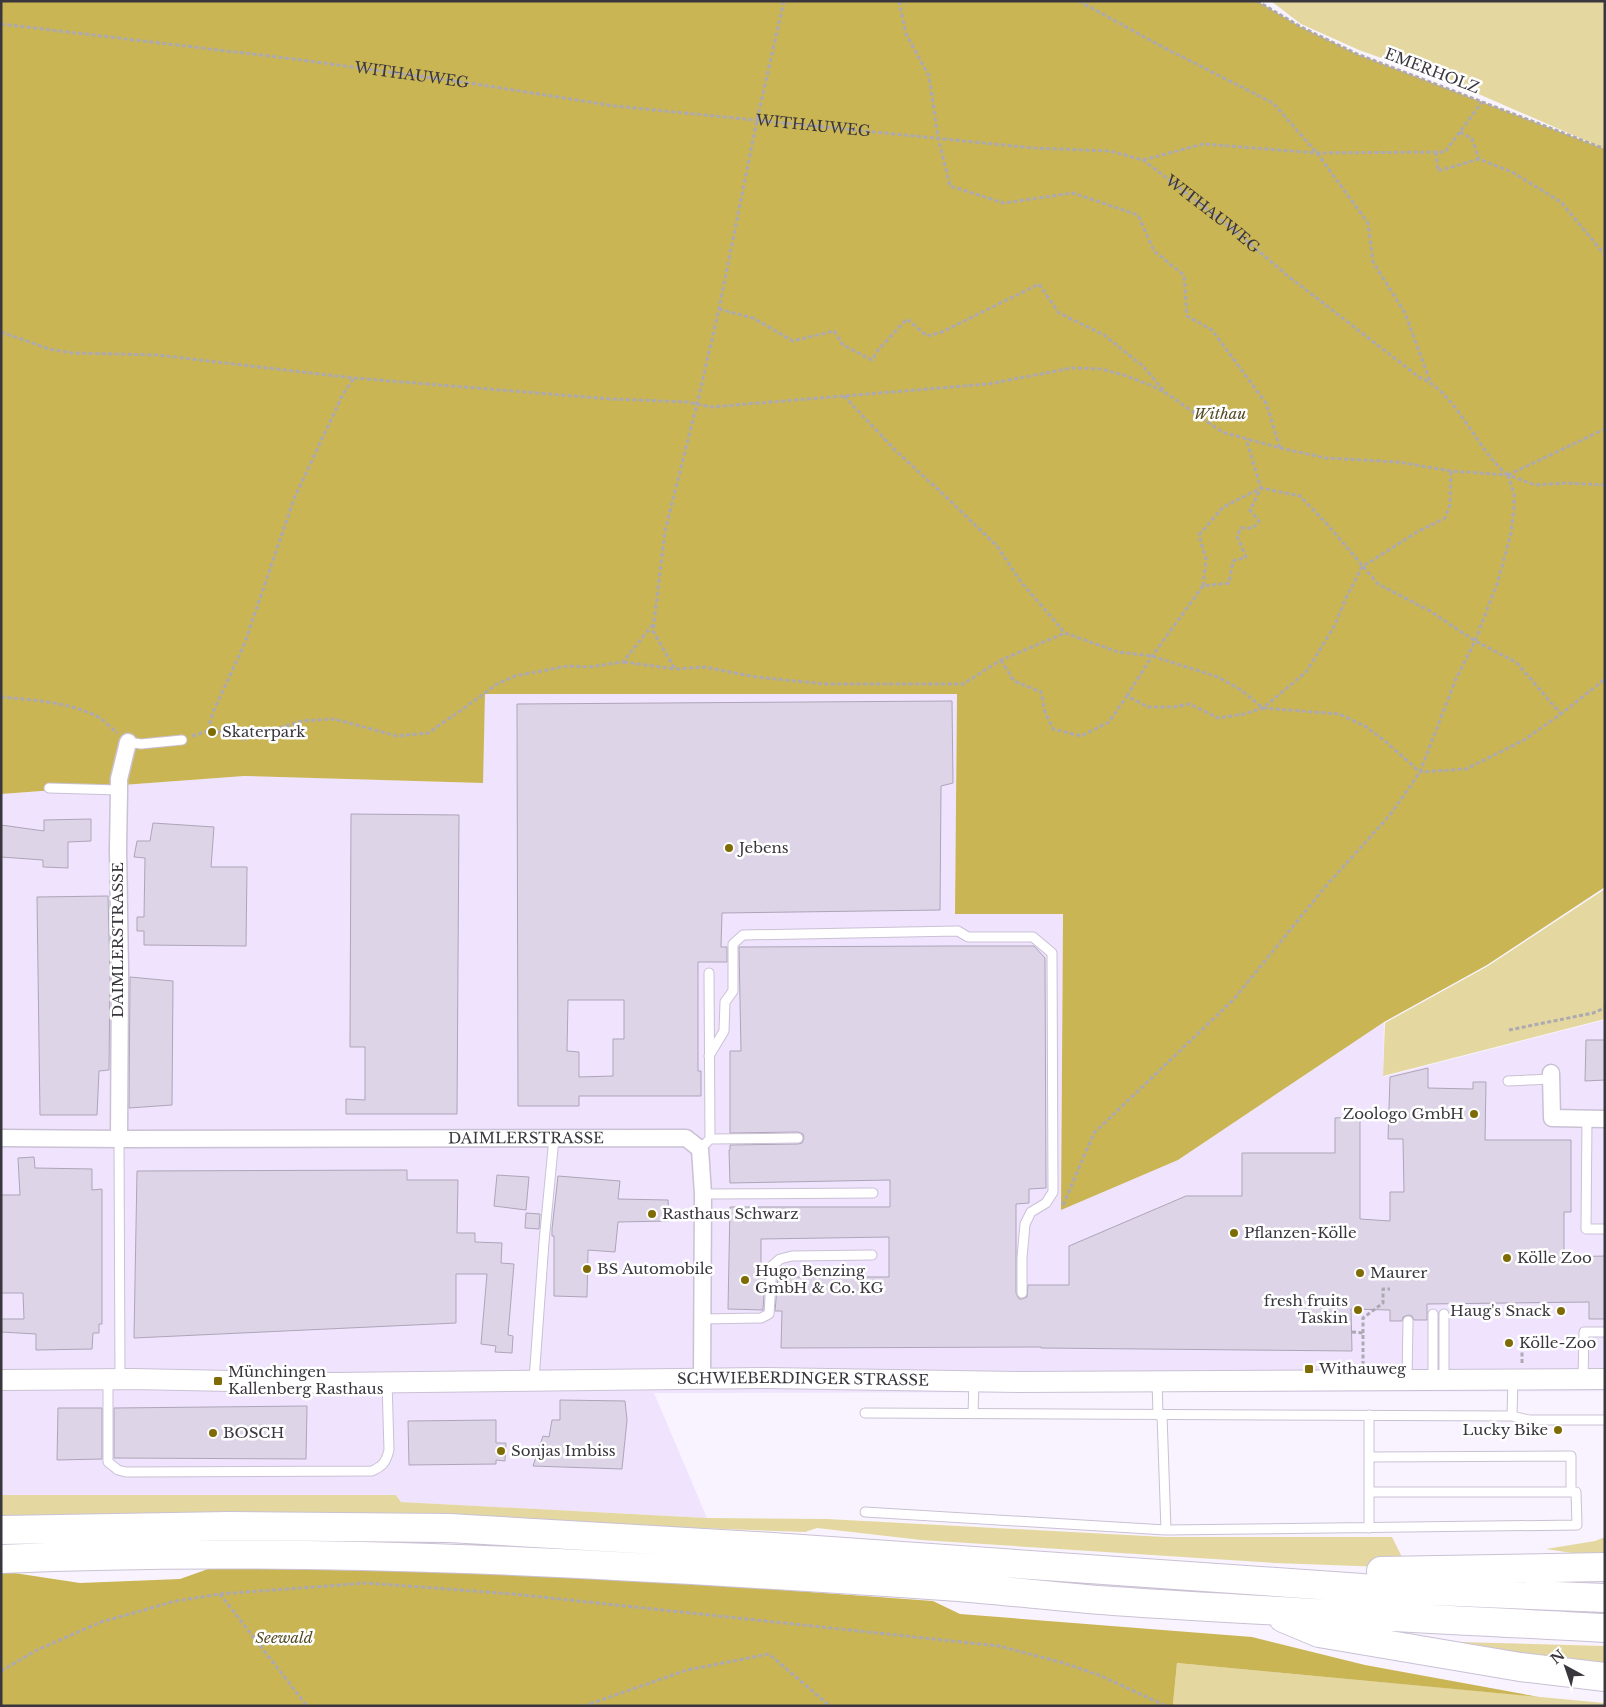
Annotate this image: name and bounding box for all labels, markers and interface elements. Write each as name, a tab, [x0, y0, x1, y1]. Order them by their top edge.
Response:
street label: EMERHOLZ	[1382, 44, 1482, 97]
street label: WITHAUWEG	[352, 57, 470, 92]
street label: WITHAUWEG	[754, 110, 872, 141]
street label: WITHAUWEG	[1161, 170, 1264, 257]
park label: Withau	[1194, 404, 1246, 423]
place label: Skaterpark	[222, 722, 306, 741]
marker: Skaterpark	[206, 726, 218, 738]
place label: Jebens	[737, 838, 789, 857]
marker: Jebens	[723, 842, 735, 854]
street label: DAIMLERSTRASSE	[108, 862, 127, 1018]
place label: Zoologo GmbH	[1343, 1104, 1464, 1123]
marker: Zoologo GmbH	[1468, 1108, 1480, 1120]
street label: DAIMLERSTRASSE	[448, 1128, 604, 1147]
place label: Rasthaus Schwarz	[662, 1204, 799, 1223]
marker: Rasthaus Schwarz	[646, 1208, 658, 1220]
place label: Pflanzen-Kölle	[1244, 1223, 1357, 1242]
marker: Pflanzen-Kölle	[1228, 1227, 1240, 1239]
place label: Kölle Zoo	[1517, 1248, 1592, 1267]
marker: Kölle Zoo	[1501, 1252, 1513, 1264]
place label: BS Automobile	[597, 1259, 713, 1278]
place label: Hugo Benzing GmbH & Co. KG	[755, 1261, 883, 1297]
marker: BS Automobile	[581, 1263, 593, 1275]
place label: Maurer	[1370, 1263, 1428, 1282]
marker: Maurer	[1354, 1267, 1366, 1279]
marker: Hugo Benzing GmbH & Co. KG	[739, 1274, 751, 1286]
place label: fresh fruits Taskin	[1264, 1291, 1348, 1327]
place label: Haug's Snack	[1450, 1301, 1552, 1320]
marker: fresh fruits Taskin	[1352, 1304, 1364, 1316]
marker: Haug's Snack	[1555, 1305, 1567, 1317]
place label: Kölle-Zoo	[1519, 1333, 1597, 1352]
marker: Kölle-Zoo	[1503, 1337, 1515, 1349]
place label: Withauweg	[1318, 1359, 1407, 1378]
place label: Münchingen Kallenberg Rasthaus	[228, 1362, 384, 1398]
marker: Withauweg	[1303, 1363, 1315, 1375]
street label: SCHWIEBERDINGER STRASSE	[677, 1368, 929, 1390]
marker: Münchingen Kallenberg Rasthaus	[212, 1375, 224, 1387]
place label: Lucky Bike	[1462, 1420, 1548, 1439]
place label: BOSCH	[223, 1423, 284, 1442]
marker: Lucky Bike	[1552, 1424, 1564, 1436]
marker: BOSCH	[207, 1427, 219, 1439]
place label: Sonjas Imbiss	[511, 1441, 616, 1460]
marker: Sonjas Imbiss	[495, 1445, 507, 1457]
park label: Seewald	[255, 1628, 313, 1647]
north arrow	[1541, 1642, 1591, 1692]
text: N	[1547, 1646, 1568, 1668]

